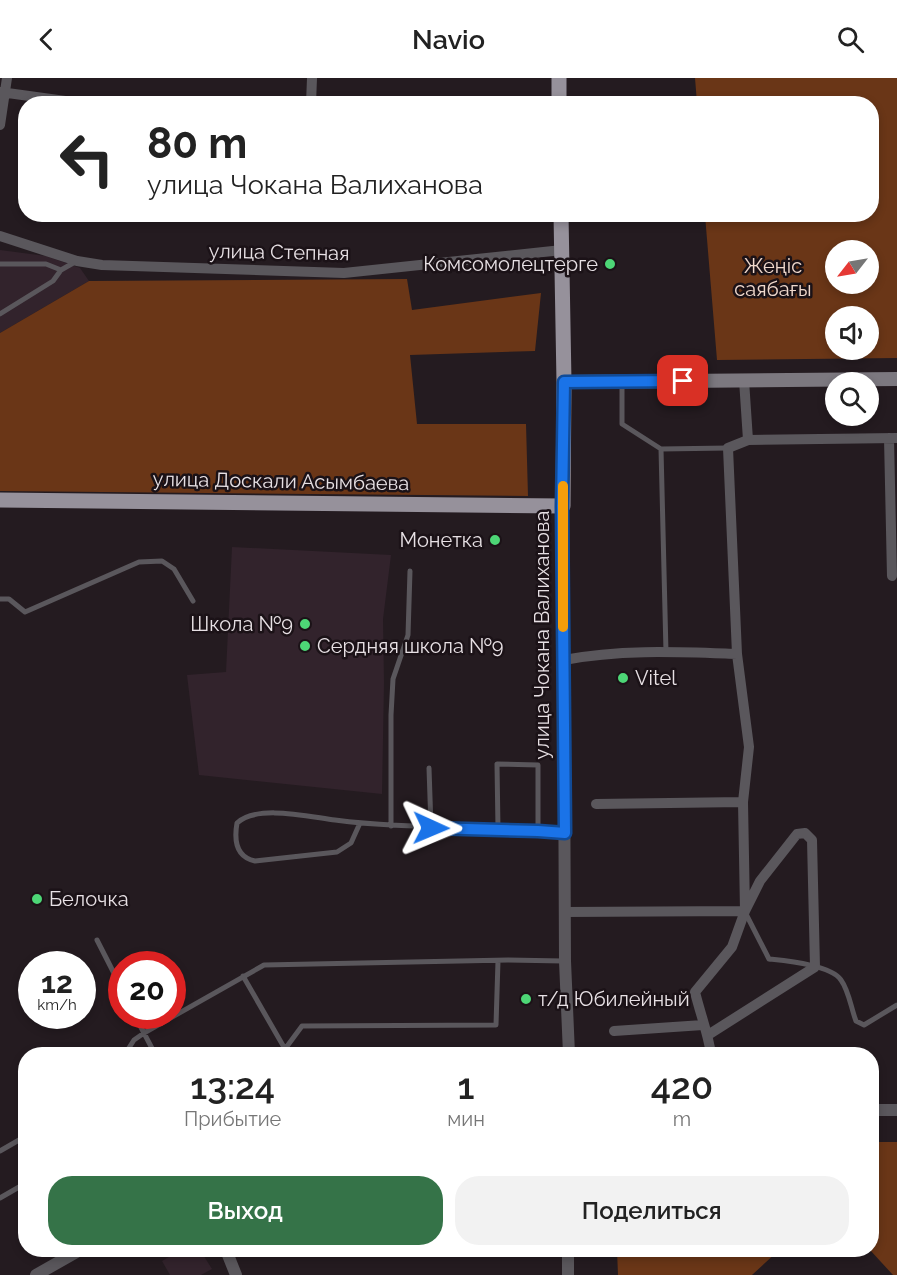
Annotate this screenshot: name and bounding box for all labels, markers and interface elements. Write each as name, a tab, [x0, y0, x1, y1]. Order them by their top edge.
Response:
icon: back	[30, 23, 63, 56]
icon: search	[834, 23, 867, 56]
text: Navio	[412, 24, 485, 55]
text: 80 m	[147, 119, 247, 168]
icon: left	[48, 120, 126, 198]
text: улица Чокана Валиханова	[147, 169, 483, 200]
street label: улица Степная	[208, 239, 350, 265]
north arrow	[825, 240, 879, 294]
map controls	[825, 240, 879, 426]
place label: Комсомолецтерге	[423, 252, 598, 276]
park label: Жеңіс саябағы	[734, 254, 812, 301]
marker: Комсомолецтерге	[603, 257, 617, 271]
button: sound	[825, 306, 879, 360]
pin	[657, 355, 708, 406]
icon: arrive	[666, 364, 699, 397]
button: search	[825, 372, 879, 426]
street label: улица Доскали Асымбаева	[152, 467, 410, 495]
street label: улица Чокана Валиханова	[530, 511, 554, 759]
place label: Монетка	[400, 528, 483, 552]
marker: Монетка	[488, 533, 502, 547]
place label: Школа №9	[190, 612, 293, 636]
marker: Школа №9	[298, 617, 312, 631]
place label: Сердняя школа №9	[317, 634, 504, 658]
marker: Сердняя школа №9	[298, 639, 312, 653]
place label: Vitel	[635, 666, 677, 690]
marker: Vitel	[616, 671, 630, 685]
position arrow	[399, 796, 463, 860]
place label: Белочка	[49, 887, 129, 911]
marker: Белочка	[30, 892, 44, 906]
speed limit sign: 20	[108, 951, 186, 1029]
text: 12	[41, 965, 73, 1000]
place label: т/д Юбилейный	[538, 987, 690, 1011]
marker: т/д Юбилейный	[519, 992, 533, 1006]
text: km/h	[37, 996, 77, 1014]
text: 13:24	[190, 1065, 275, 1107]
text: 1	[458, 1065, 475, 1107]
text: 420	[651, 1065, 713, 1107]
text: Прибытие	[184, 1107, 281, 1131]
text: мин	[447, 1107, 485, 1131]
text: m	[673, 1107, 691, 1131]
button: Выход	[48, 1176, 443, 1245]
button: Поделиться	[455, 1176, 849, 1245]

